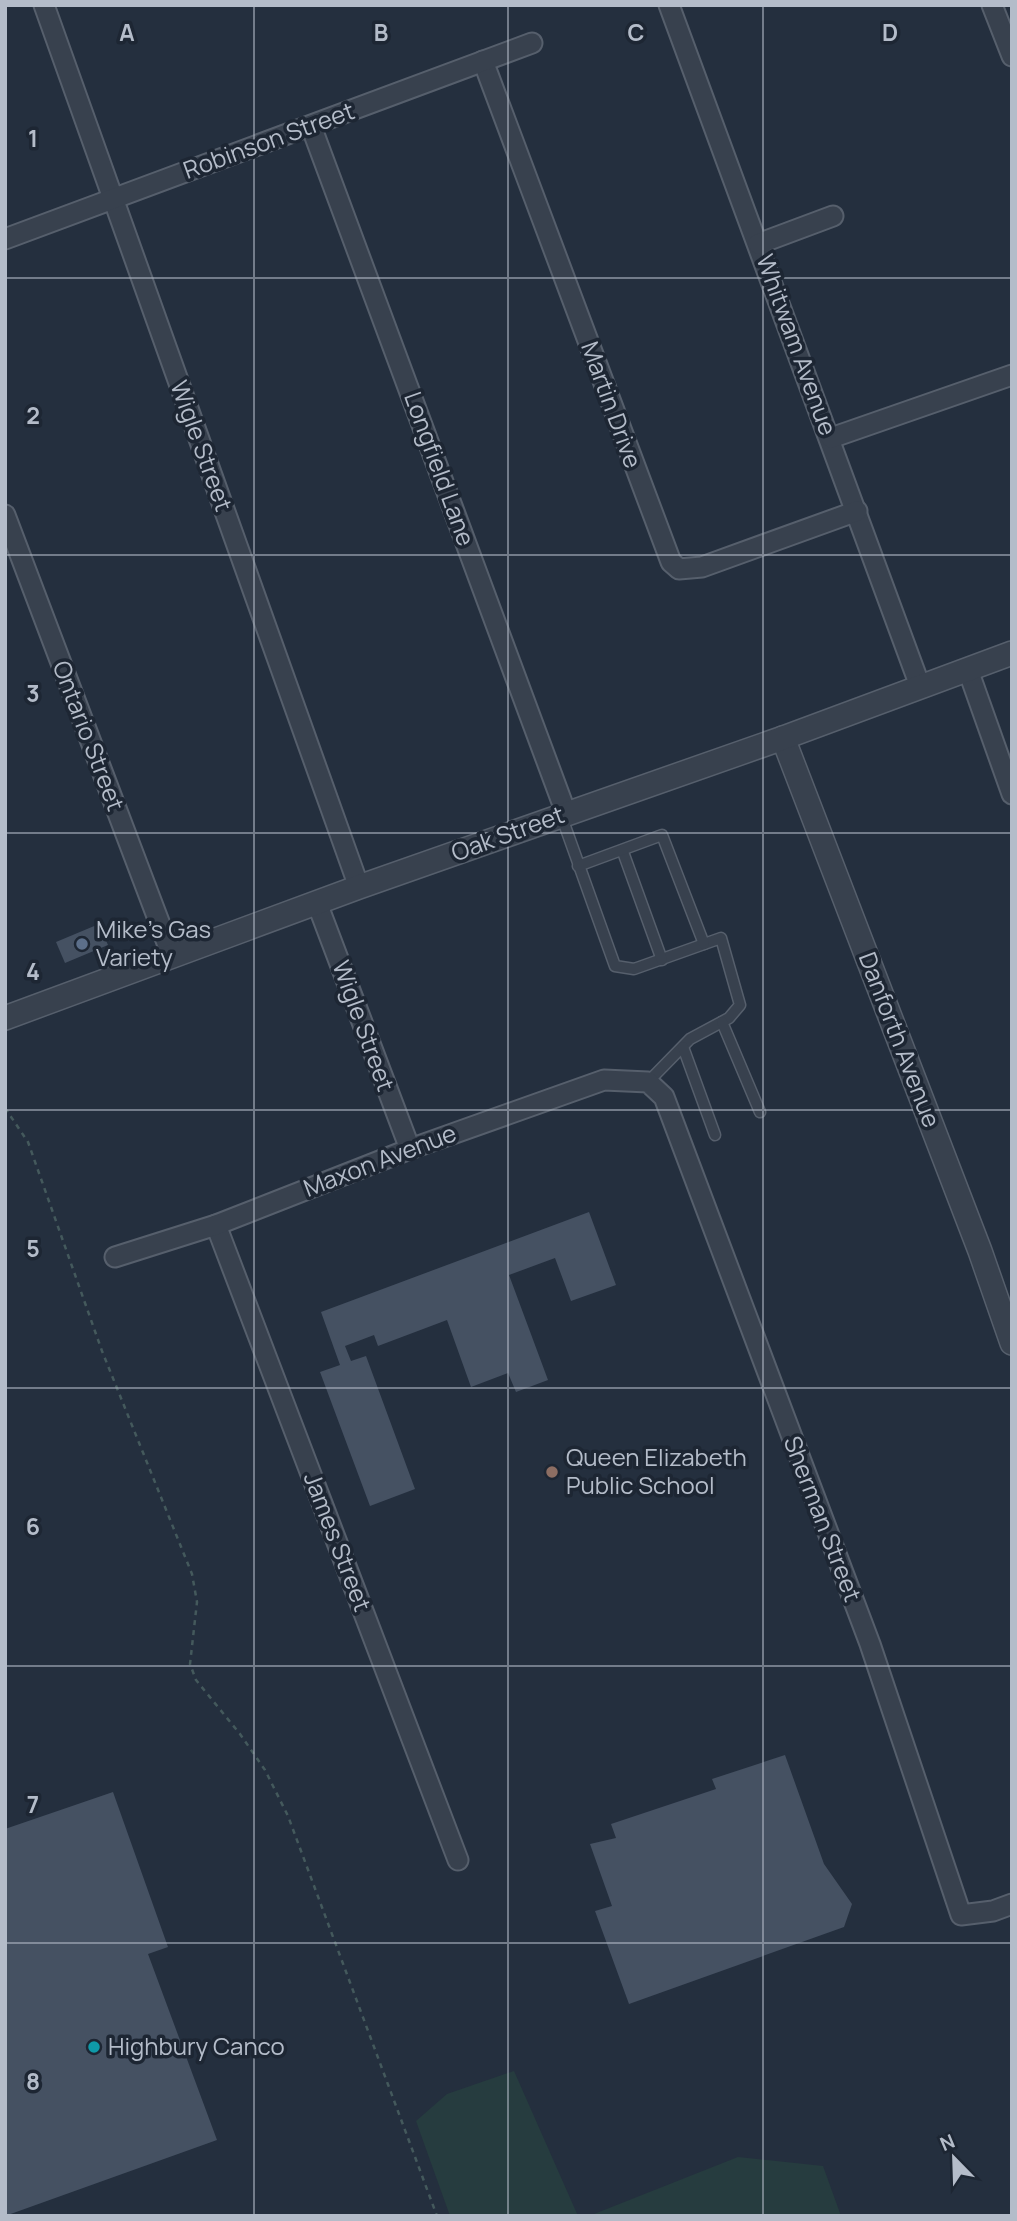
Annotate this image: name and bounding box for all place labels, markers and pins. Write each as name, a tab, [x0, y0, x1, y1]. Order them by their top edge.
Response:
place label: Mike's Gas Variety	[96, 912, 211, 973]
marker: Mike's Gas Variety	[74, 936, 90, 952]
place label: Queen Elizabeth Public School	[566, 1440, 747, 1501]
marker: Queen Elizabeth Public School	[544, 1464, 560, 1480]
place label: Highbury Canco	[108, 2029, 285, 2062]
marker: Highbury Canco	[86, 2039, 102, 2055]

